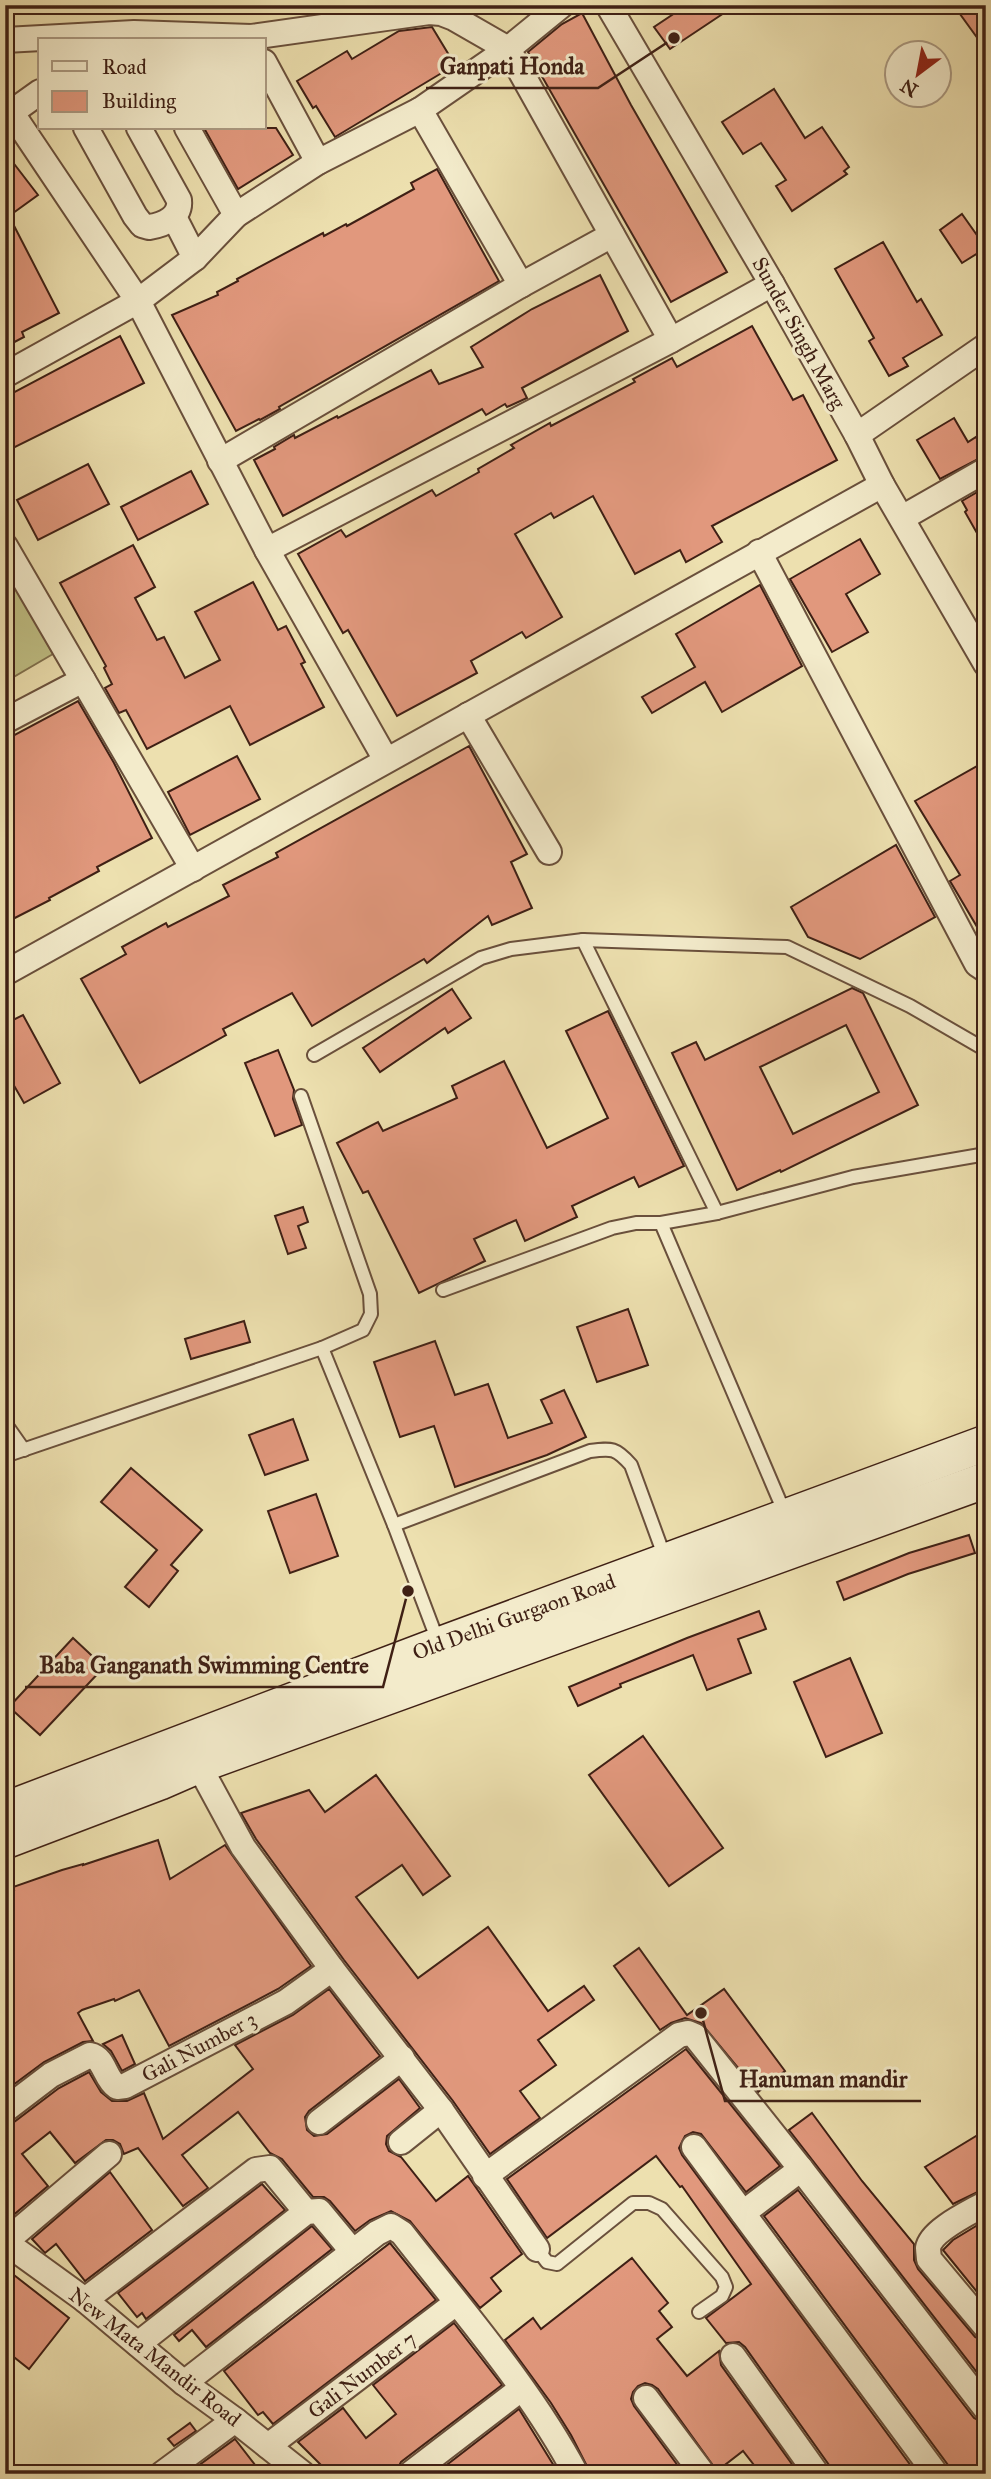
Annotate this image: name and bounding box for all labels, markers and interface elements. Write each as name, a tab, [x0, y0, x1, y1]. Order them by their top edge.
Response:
legend	[38, 38, 266, 130]
north arrow	[883, 38, 953, 108]
callout: Ganpati Honda	[426, 44, 598, 88]
text: Ganpati Honda	[440, 52, 586, 81]
text: Road	[102, 54, 147, 80]
text: N	[896, 74, 922, 102]
text: Building	[102, 88, 176, 114]
street label: Sunder Singh Marg	[746, 252, 852, 414]
street label: Old Delhi Gurgaon Road	[409, 1568, 619, 1666]
callout: Baba Ganganath Swimming Centre	[25, 1643, 383, 1687]
text: Baba Ganganath Swimming Centre	[39, 1651, 369, 1680]
street label: Gali Number 3	[137, 2006, 261, 2088]
callout: Hanuman mandir	[725, 2057, 921, 2101]
text: Hanuman mandir	[739, 2065, 908, 2093]
street label: New Mata Mandir Road	[64, 2282, 247, 2433]
street label: Gali Number 7	[303, 2326, 421, 2424]

